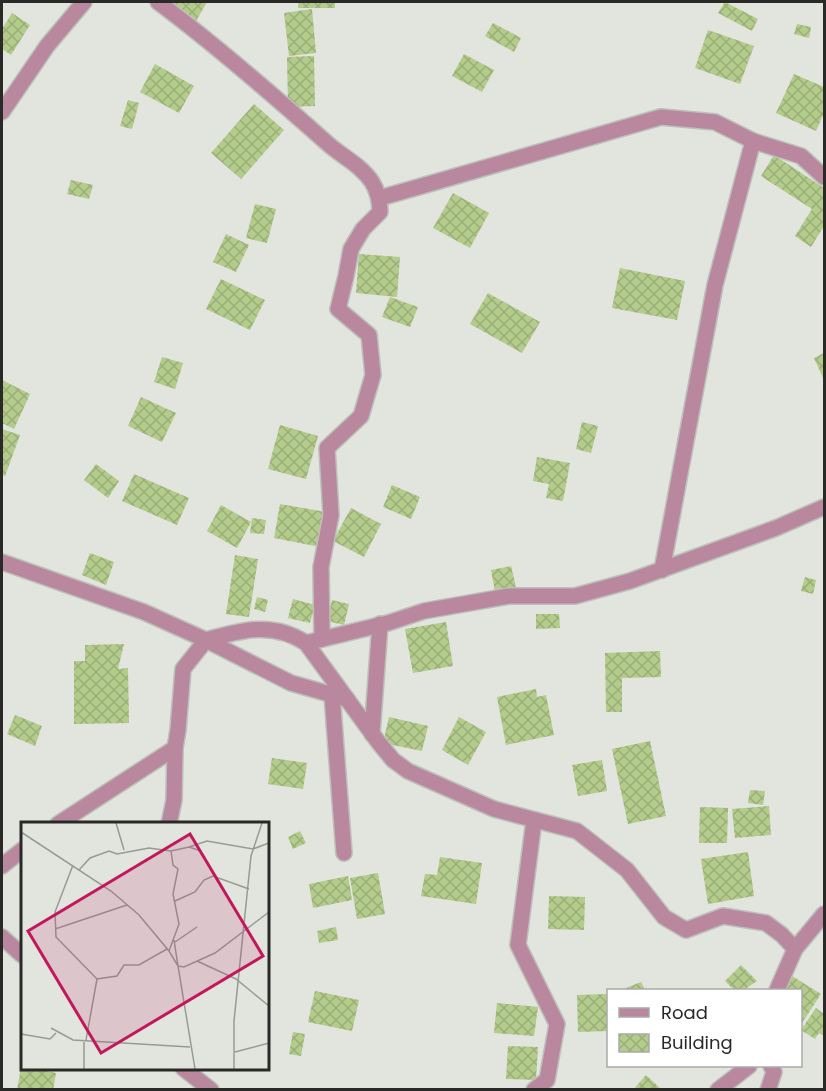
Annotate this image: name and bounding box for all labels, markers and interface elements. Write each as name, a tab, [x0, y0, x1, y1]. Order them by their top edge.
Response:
inset map	[21, 822, 268, 1070]
legend	[607, 989, 802, 1067]
text: Road	[661, 1000, 708, 1025]
text: Building	[661, 1030, 733, 1055]

